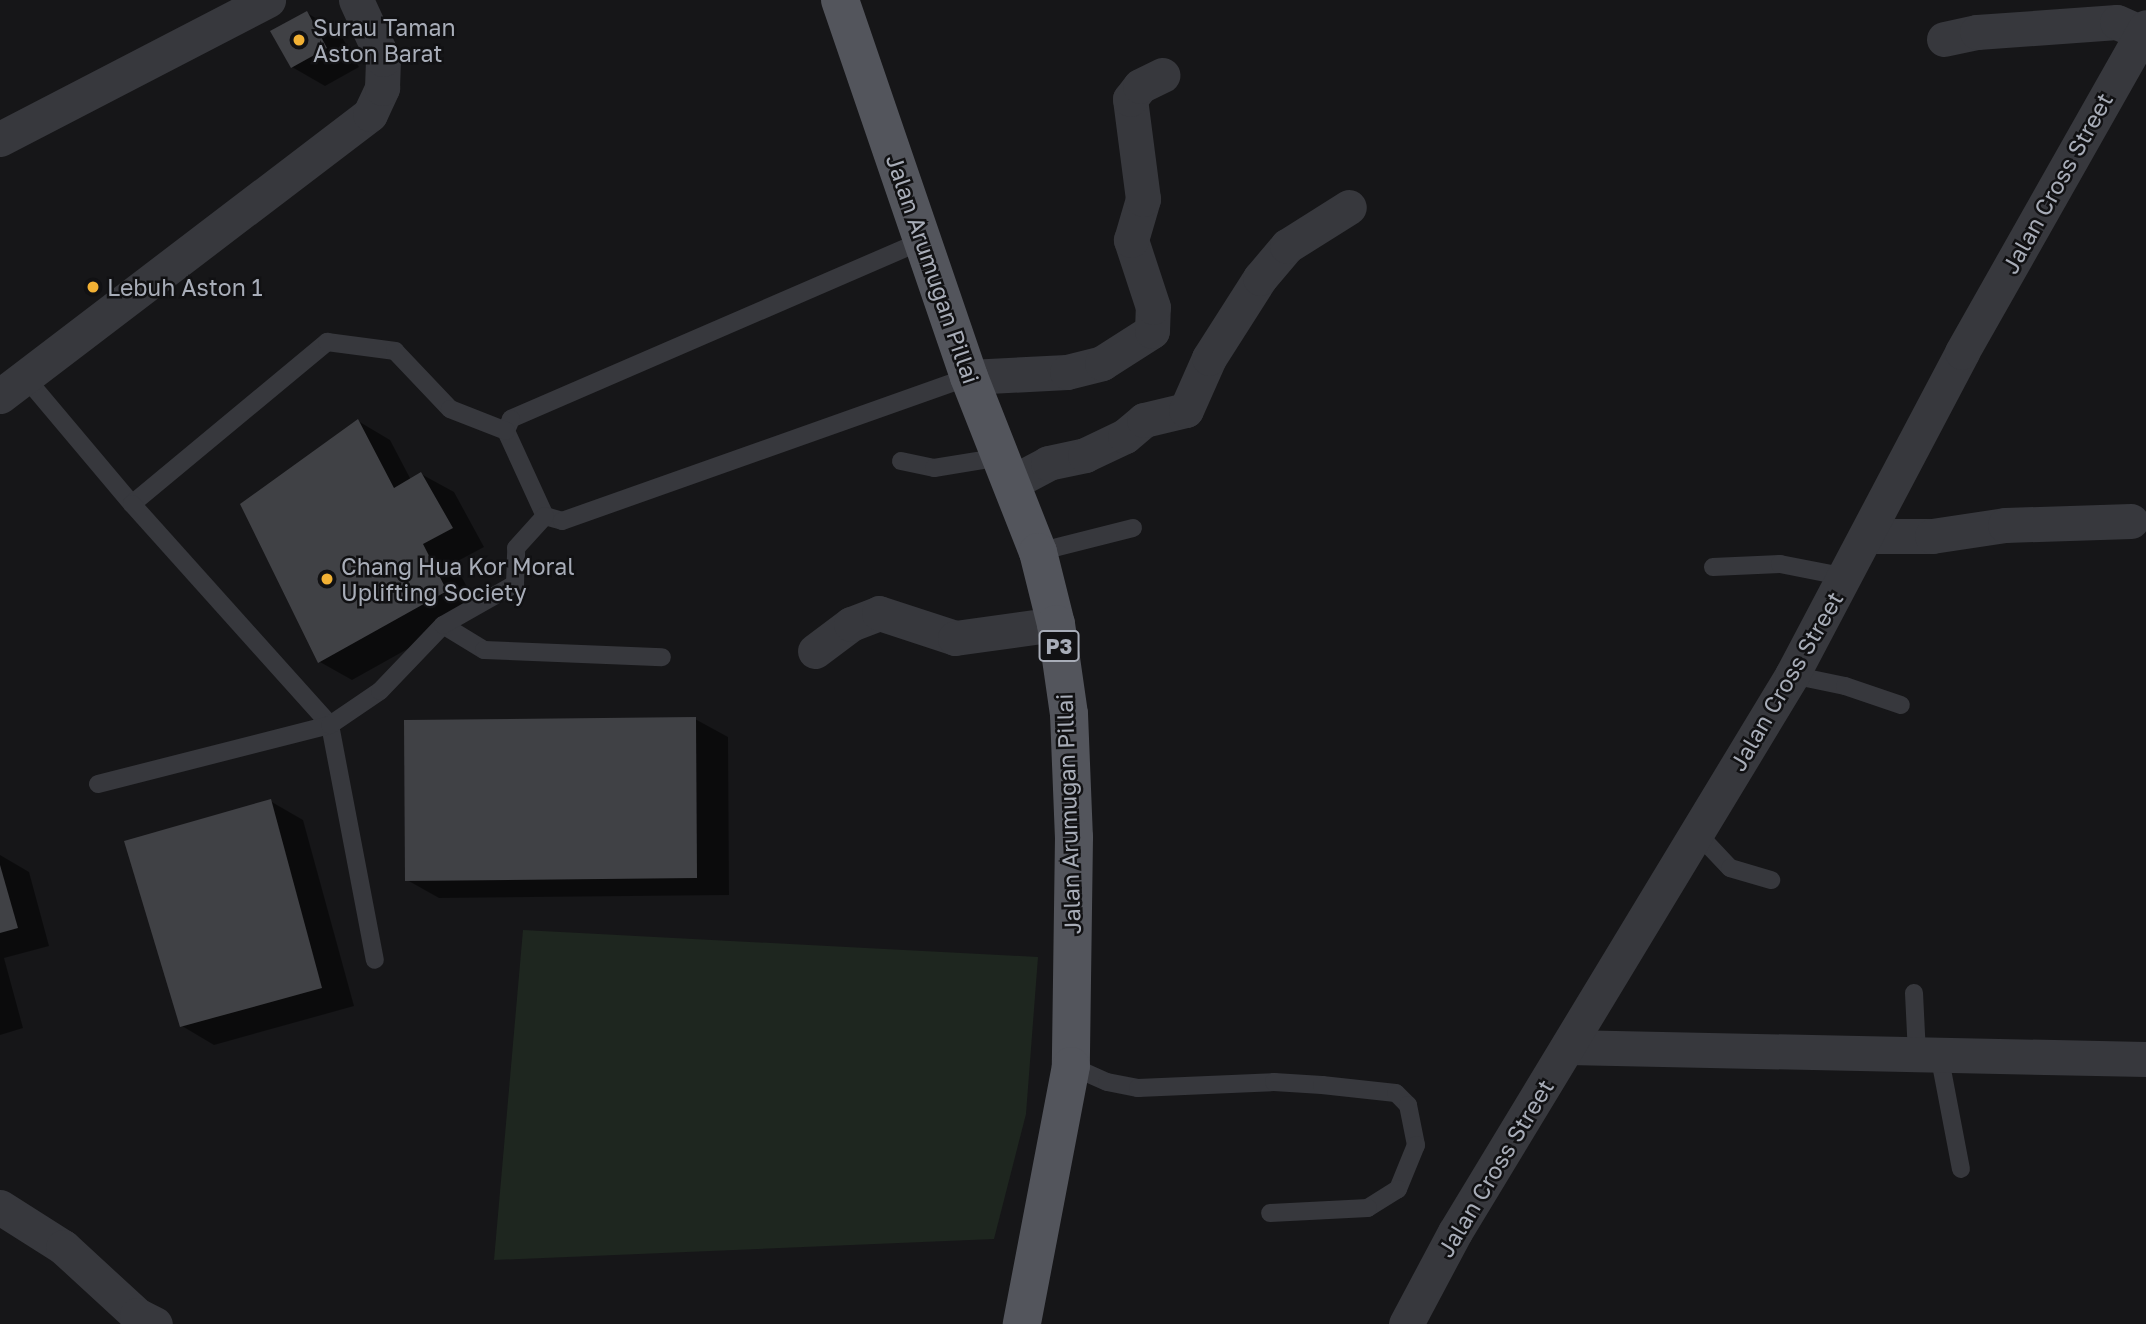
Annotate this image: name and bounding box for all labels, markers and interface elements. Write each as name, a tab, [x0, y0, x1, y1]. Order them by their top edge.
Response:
place label: Surau Taman Aston Barat	[313, 13, 456, 67]
marker: Surau Taman Aston Barat	[291, 32, 307, 48]
street label: Jalan Cross Street	[1996, 88, 2118, 278]
street label: Jalan Arumugan Pillai	[881, 151, 985, 387]
place label: Lebuh Aston 1	[107, 273, 263, 301]
marker: Lebuh Aston 1	[85, 279, 101, 295]
place label: Chang Hua Kor Moral Uplifting Society	[341, 552, 575, 606]
marker: Chang Hua Kor Moral Uplifting Society	[319, 571, 335, 587]
street label: Jalan Cross Street	[1723, 586, 1849, 776]
road number: P3	[1038, 628, 1080, 664]
street label: Jalan Arumugan Pillai	[1050, 693, 1086, 935]
street label: Jalan Cross Street	[1431, 1074, 1559, 1262]

